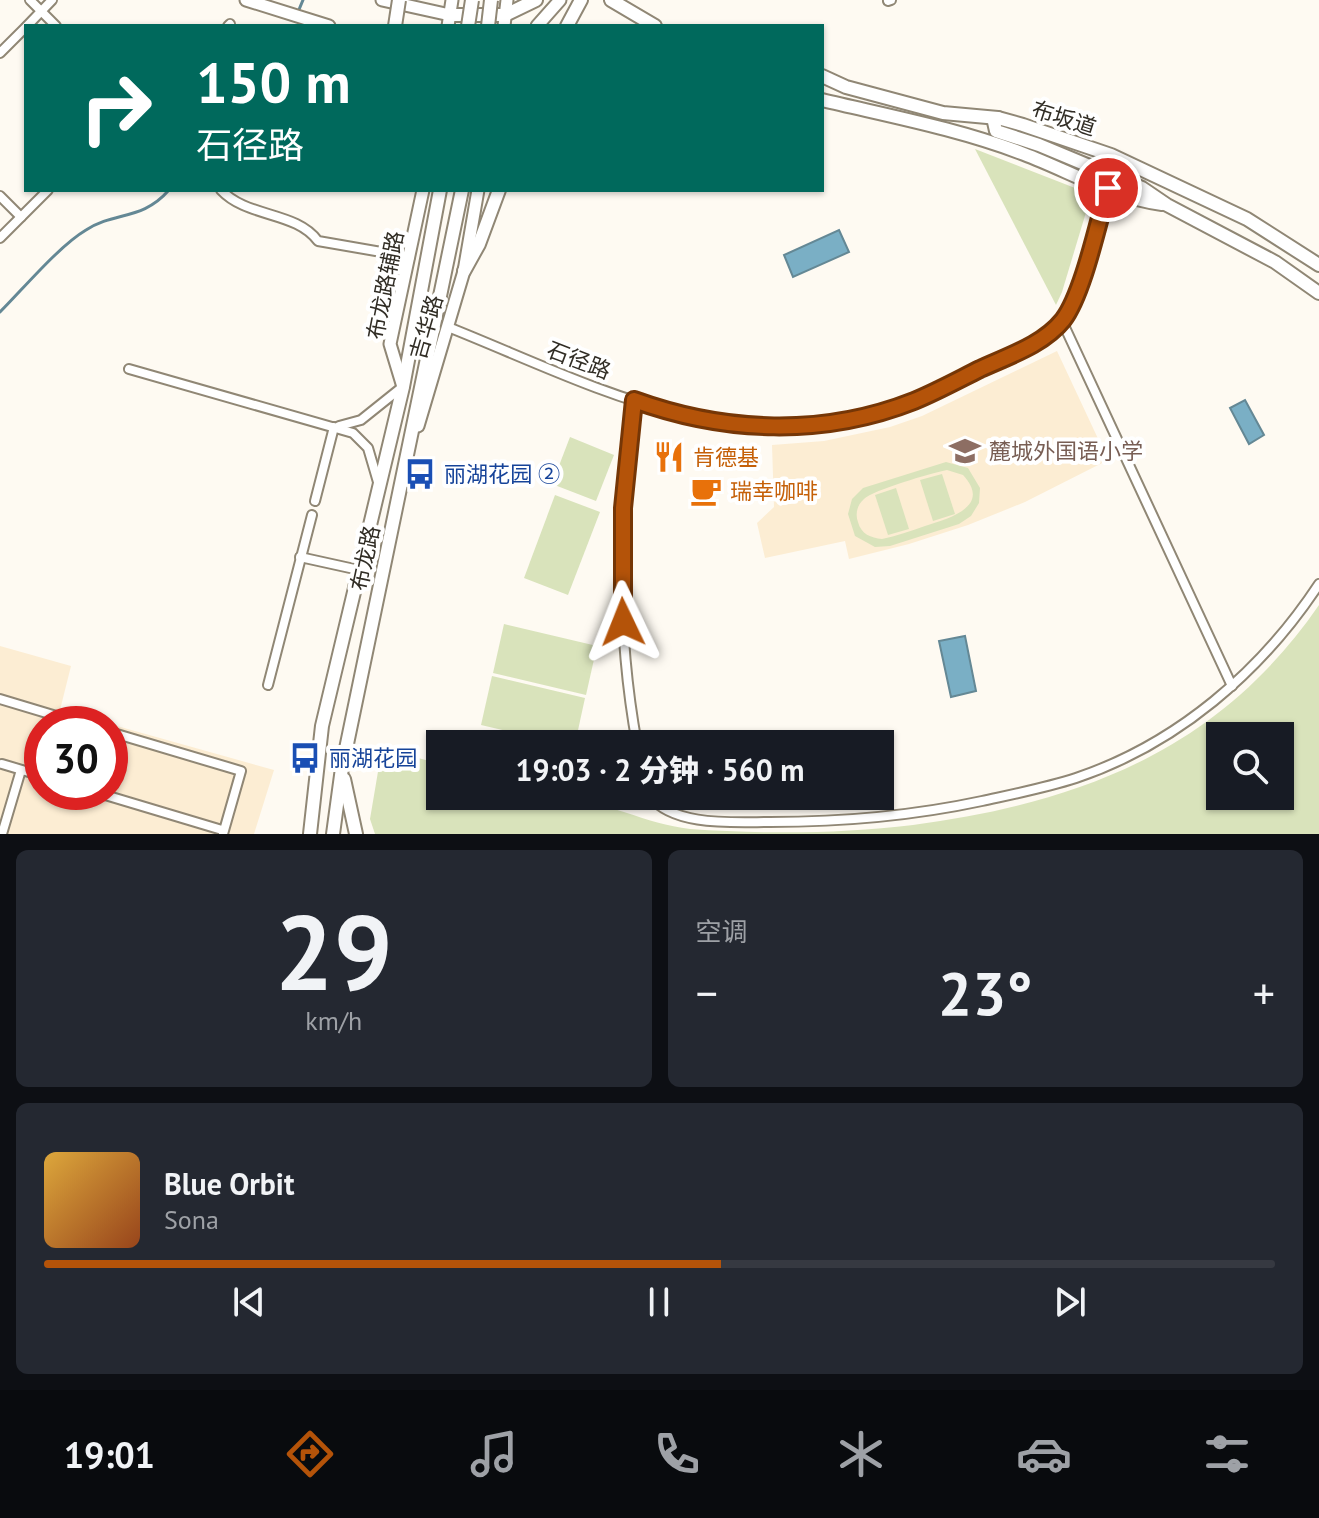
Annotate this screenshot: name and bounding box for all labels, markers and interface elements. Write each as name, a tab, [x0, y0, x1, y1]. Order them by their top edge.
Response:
text: 150 m	[196, 46, 351, 118]
icon: right	[64, 56, 168, 160]
street label: 布坂道	[1028, 94, 1100, 142]
text: 石径路	[196, 121, 304, 168]
pin	[1074, 154, 1142, 222]
icon: arrive	[1086, 166, 1130, 210]
street label: 布龙路辅路	[361, 228, 409, 342]
street label: 吉华路	[403, 291, 449, 363]
street label: 石径路	[543, 335, 615, 385]
school or university icon: 麓城外国语小学	[948, 434, 982, 468]
place label: 麓城外国语小学	[989, 437, 1143, 465]
restaurant icon: 肯德基	[652, 440, 686, 474]
place label: 肯德基	[693, 443, 759, 471]
bus stop icon: 丽湖花园 ②	[403, 457, 437, 491]
place label: 丽湖花园 ②	[444, 460, 560, 488]
cafe icon: 瑞幸咖啡	[689, 474, 723, 508]
place label: 瑞幸咖啡	[730, 477, 818, 505]
street label: 布龙路	[344, 523, 386, 593]
position arrow	[581, 580, 665, 664]
speed limit sign: 30	[24, 706, 128, 810]
map controls	[1206, 722, 1294, 810]
button: search	[1206, 722, 1294, 810]
bus stop icon: 丽湖花园	[288, 741, 322, 775]
place label: 丽湖花园	[329, 744, 417, 772]
text: 19:03 · 2 分钟 · 560 m	[515, 750, 805, 789]
text: 29	[275, 884, 393, 1019]
text: 空调	[696, 915, 748, 948]
text: 23°	[938, 954, 1032, 1032]
text: −	[696, 964, 718, 1021]
text: +	[1253, 964, 1275, 1021]
text: km/h	[305, 1004, 362, 1037]
text: Blue Orbit	[164, 1164, 294, 1203]
text: Sona	[164, 1203, 219, 1236]
icon: previous	[227, 1280, 271, 1324]
icon: pause	[637, 1280, 681, 1324]
icon: next	[1048, 1280, 1092, 1324]
icon: directions	[282, 1426, 338, 1482]
icon: music	[466, 1426, 522, 1482]
icon: phone	[649, 1426, 705, 1482]
icon: climate	[833, 1426, 889, 1482]
icon: car	[1016, 1426, 1072, 1482]
icon: filters	[1199, 1426, 1255, 1482]
text: 19:01	[64, 1431, 155, 1478]

